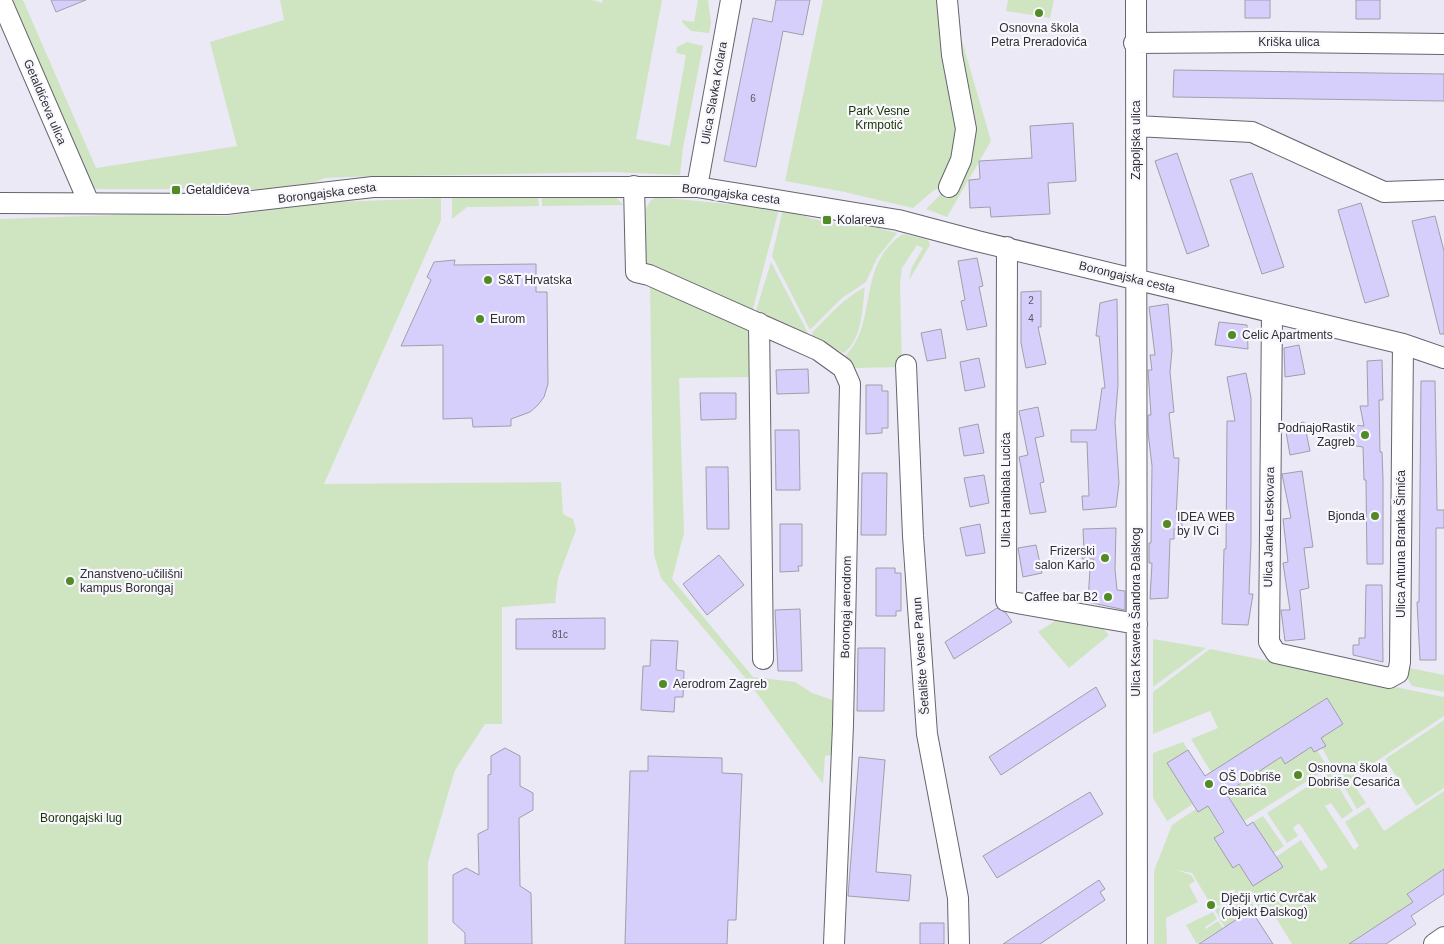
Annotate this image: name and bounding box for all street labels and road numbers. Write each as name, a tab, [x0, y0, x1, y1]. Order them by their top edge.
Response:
street label: Kriška ulica	[1258, 35, 1320, 49]
street label: Ulica Slavka Kolara	[698, 40, 730, 145]
street label: Getaldićeva ulica	[21, 57, 69, 147]
street label: Zapoljska ulica	[1129, 100, 1143, 180]
street label: Borongajska cesta	[277, 180, 377, 206]
street label: Borongajska cesta	[681, 181, 781, 207]
street label: Borongajska cesta	[1077, 258, 1177, 296]
street label: Ulica Hanibala Lucića	[999, 432, 1013, 548]
street label: Ulica Janka Leskovara	[1261, 466, 1277, 587]
street label: Ulica Antuna Branka Šimića	[1393, 470, 1408, 618]
street label: Ulica Ksavera Šandora Đalskog	[1128, 527, 1143, 697]
street label: Borongaj aerodrom	[838, 556, 854, 658]
street label: Šetalište Vesne Parun	[909, 597, 932, 715]

